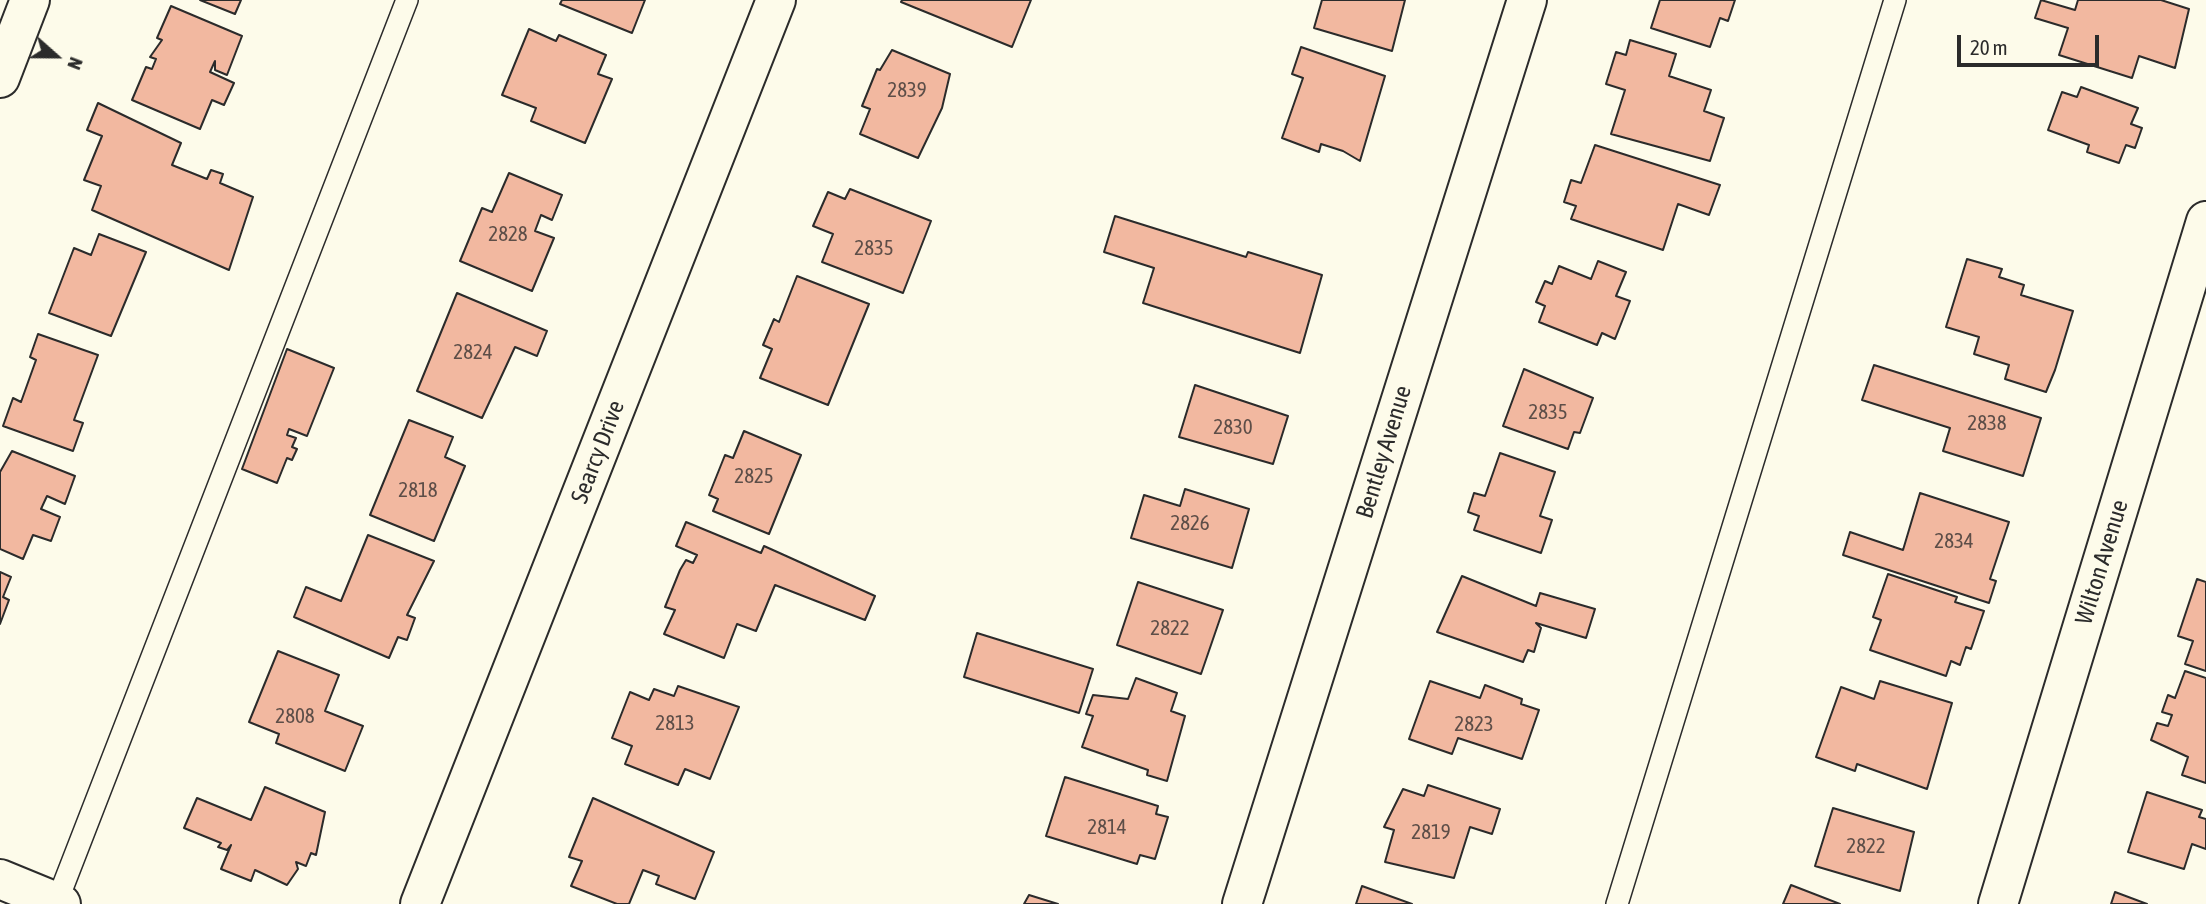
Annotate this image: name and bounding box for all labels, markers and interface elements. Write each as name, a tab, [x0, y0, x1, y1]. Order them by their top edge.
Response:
north arrow	[21, 21, 91, 91]
scale bar	[1961, 21, 2103, 65]
text: 20 m	[1970, 35, 2008, 59]
text: N	[63, 54, 88, 73]
house number: 2839	[887, 77, 927, 103]
house number: 2828	[488, 221, 528, 247]
house number: 2835	[854, 235, 894, 261]
house number: 2824	[453, 339, 493, 365]
street label: Bentley Avenue	[1350, 382, 1418, 522]
street label: Searcy Drive	[565, 396, 631, 508]
house number: 2835	[1528, 399, 1568, 425]
house number: 2838	[1967, 410, 2007, 436]
house number: 2830	[1213, 414, 1253, 440]
house number: 2825	[734, 463, 774, 489]
house number: 2818	[398, 477, 438, 503]
street label: Wilton Avenue	[2069, 496, 2135, 628]
house number: 2826	[1170, 510, 1210, 536]
house number: 2834	[1934, 528, 1974, 554]
house number: 2822	[1150, 615, 1190, 641]
house number: 2808	[275, 703, 315, 729]
house number: 2813	[655, 710, 695, 736]
house number: 2823	[1454, 711, 1494, 737]
house number: 2814	[1087, 814, 1127, 840]
house number: 2819	[1411, 819, 1451, 845]
house number: 2822	[1846, 833, 1886, 859]

